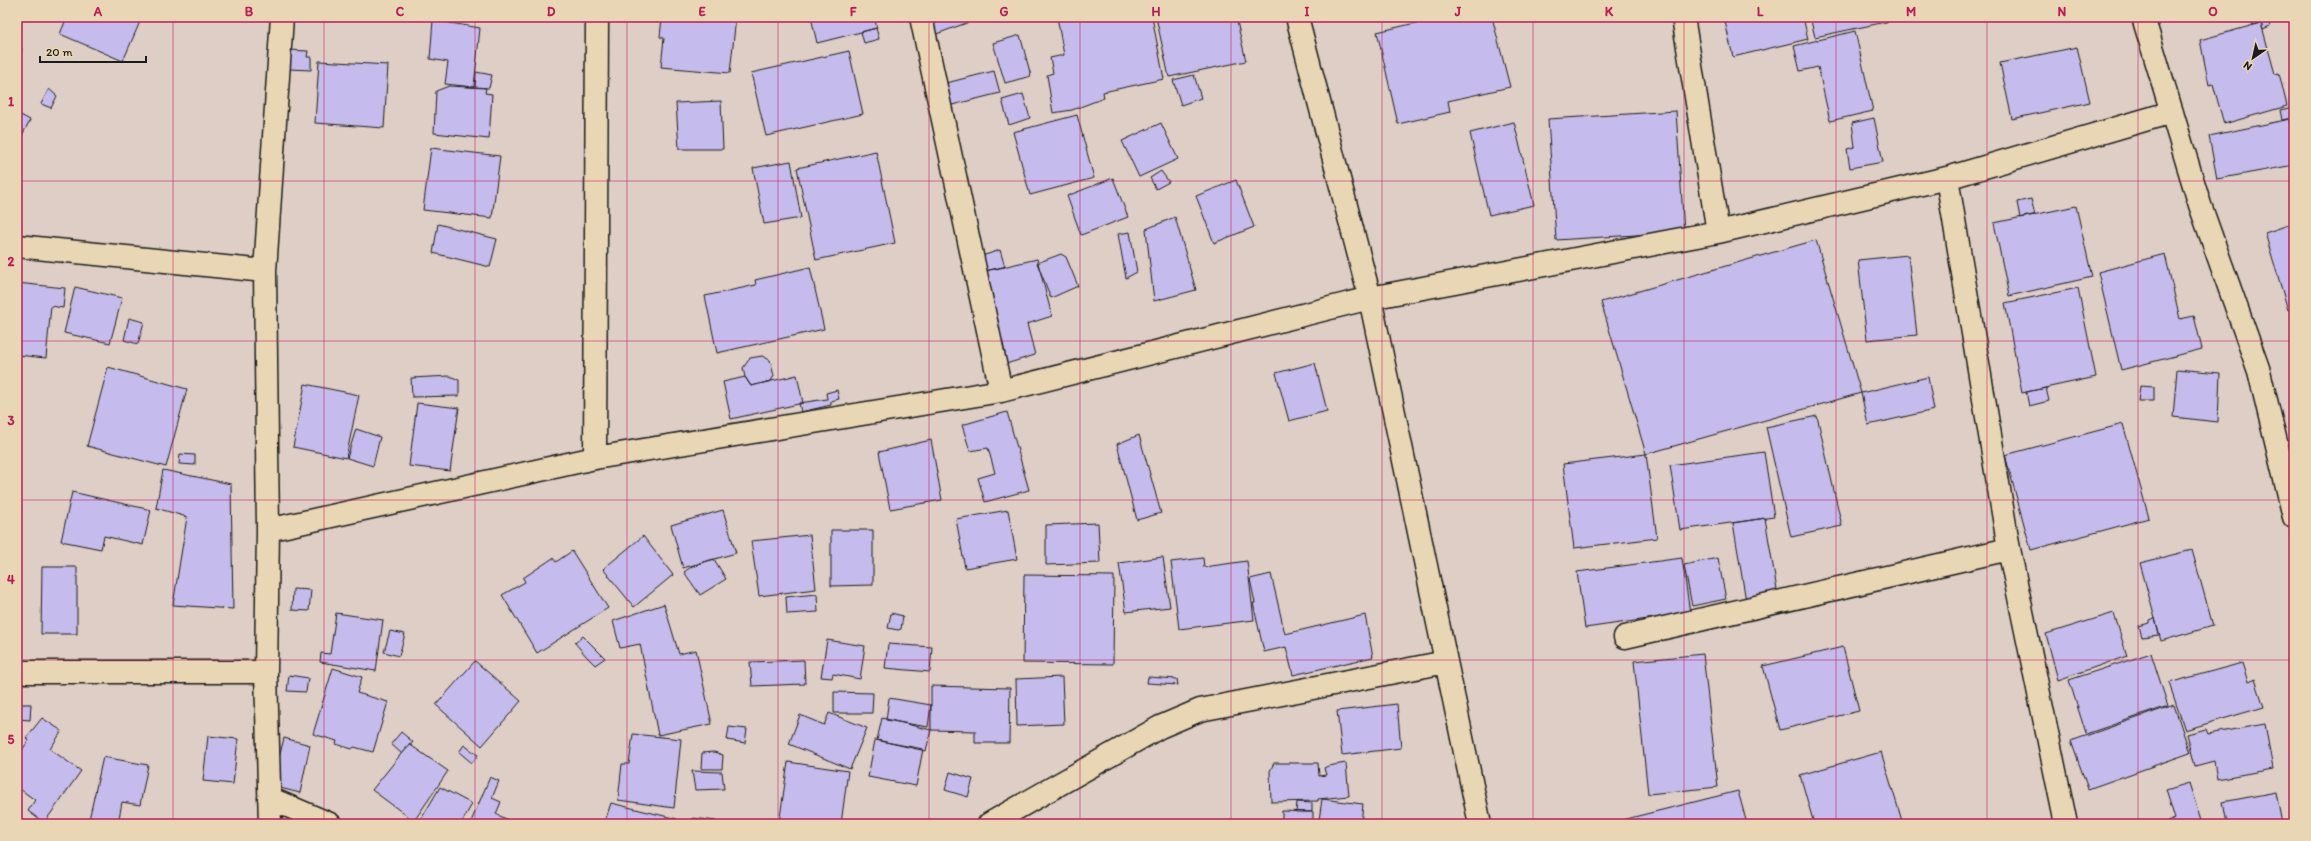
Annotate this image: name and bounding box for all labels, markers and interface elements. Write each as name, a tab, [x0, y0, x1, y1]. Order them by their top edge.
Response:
text: A	[93, 4, 103, 19]
text: B	[245, 4, 254, 19]
text: C	[396, 4, 405, 19]
text: D	[547, 4, 556, 19]
text: E	[698, 4, 706, 19]
text: F	[850, 4, 857, 19]
text: G	[1000, 4, 1009, 19]
text: H	[1152, 4, 1161, 19]
text: I	[1305, 4, 1310, 19]
text: J	[1454, 4, 1462, 19]
text: K	[1605, 4, 1614, 19]
text: L	[1757, 4, 1764, 19]
text: M	[1906, 4, 1916, 19]
text: N	[2058, 4, 2067, 19]
text: O	[2208, 4, 2218, 19]
scale bar	[40, 38, 146, 64]
north arrow	[2233, 38, 2273, 78]
text: 20 m	[46, 45, 73, 59]
text: N	[2241, 58, 2254, 73]
text: 1	[8, 94, 14, 109]
text: 2	[8, 254, 15, 269]
text: 3	[7, 413, 15, 428]
text: 4	[7, 572, 15, 587]
text: 5	[8, 732, 15, 747]

